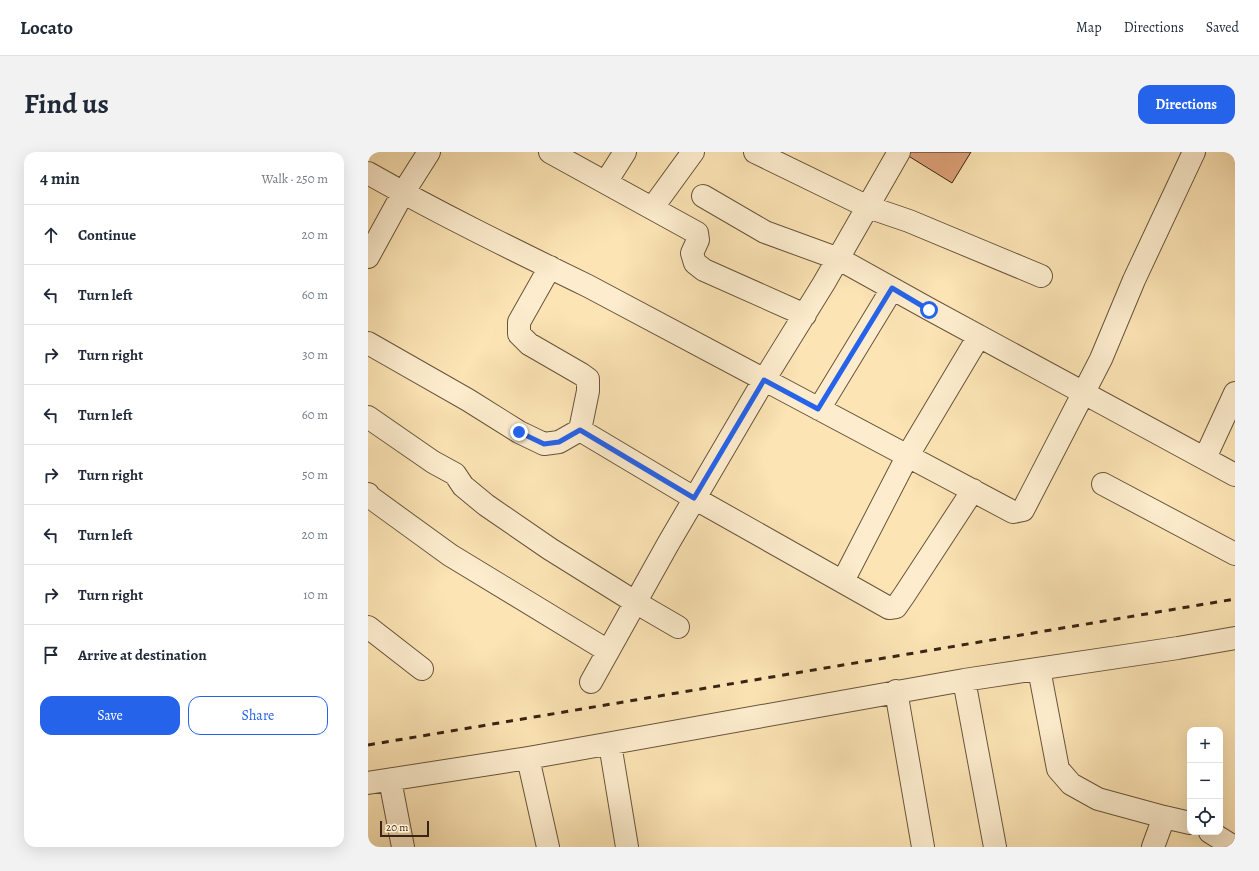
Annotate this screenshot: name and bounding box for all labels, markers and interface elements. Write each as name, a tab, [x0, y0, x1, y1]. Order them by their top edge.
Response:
text: Locato	[20, 15, 73, 41]
text: Map	[1076, 18, 1102, 37]
text: Directions	[1124, 18, 1184, 37]
text: Saved	[1206, 18, 1239, 37]
text: Find us	[24, 85, 109, 123]
button: Directions	[1138, 85, 1235, 124]
text: 4 min	[40, 167, 80, 190]
text: Walk · 250 m	[261, 170, 328, 187]
icon: ahead	[40, 224, 62, 246]
text: Continue	[78, 225, 136, 245]
text: 20 m	[302, 226, 328, 243]
icon: left	[40, 284, 62, 306]
text: Turn left	[78, 285, 133, 305]
text: 60 m	[302, 286, 328, 303]
route start	[920, 301, 938, 319]
icon: right	[40, 344, 62, 366]
text: Turn right	[78, 345, 143, 365]
text: 30 m	[302, 346, 328, 363]
icon: left	[40, 404, 62, 426]
text: Turn left	[78, 405, 133, 425]
text: 60 m	[302, 406, 328, 423]
route end	[510, 423, 528, 441]
icon: right	[40, 464, 62, 486]
text: Turn right	[78, 465, 143, 485]
text: 50 m	[302, 466, 328, 483]
icon: left	[40, 524, 62, 546]
text: Turn left	[78, 525, 133, 545]
text: 20 m	[302, 526, 328, 543]
icon: right	[40, 584, 62, 606]
text: Turn right	[78, 585, 143, 605]
text: 10 m	[303, 586, 328, 603]
icon: arrive	[40, 644, 62, 666]
text: Arrive at destination	[78, 645, 207, 665]
button: Save	[40, 696, 180, 735]
button: Share	[188, 696, 328, 735]
map controls	[1187, 727, 1223, 835]
button: +	[1187, 727, 1223, 763]
button: −	[1187, 763, 1223, 799]
button: locate	[1187, 799, 1223, 835]
scale bar	[380, 819, 429, 838]
text: 20 m	[386, 820, 408, 835]

